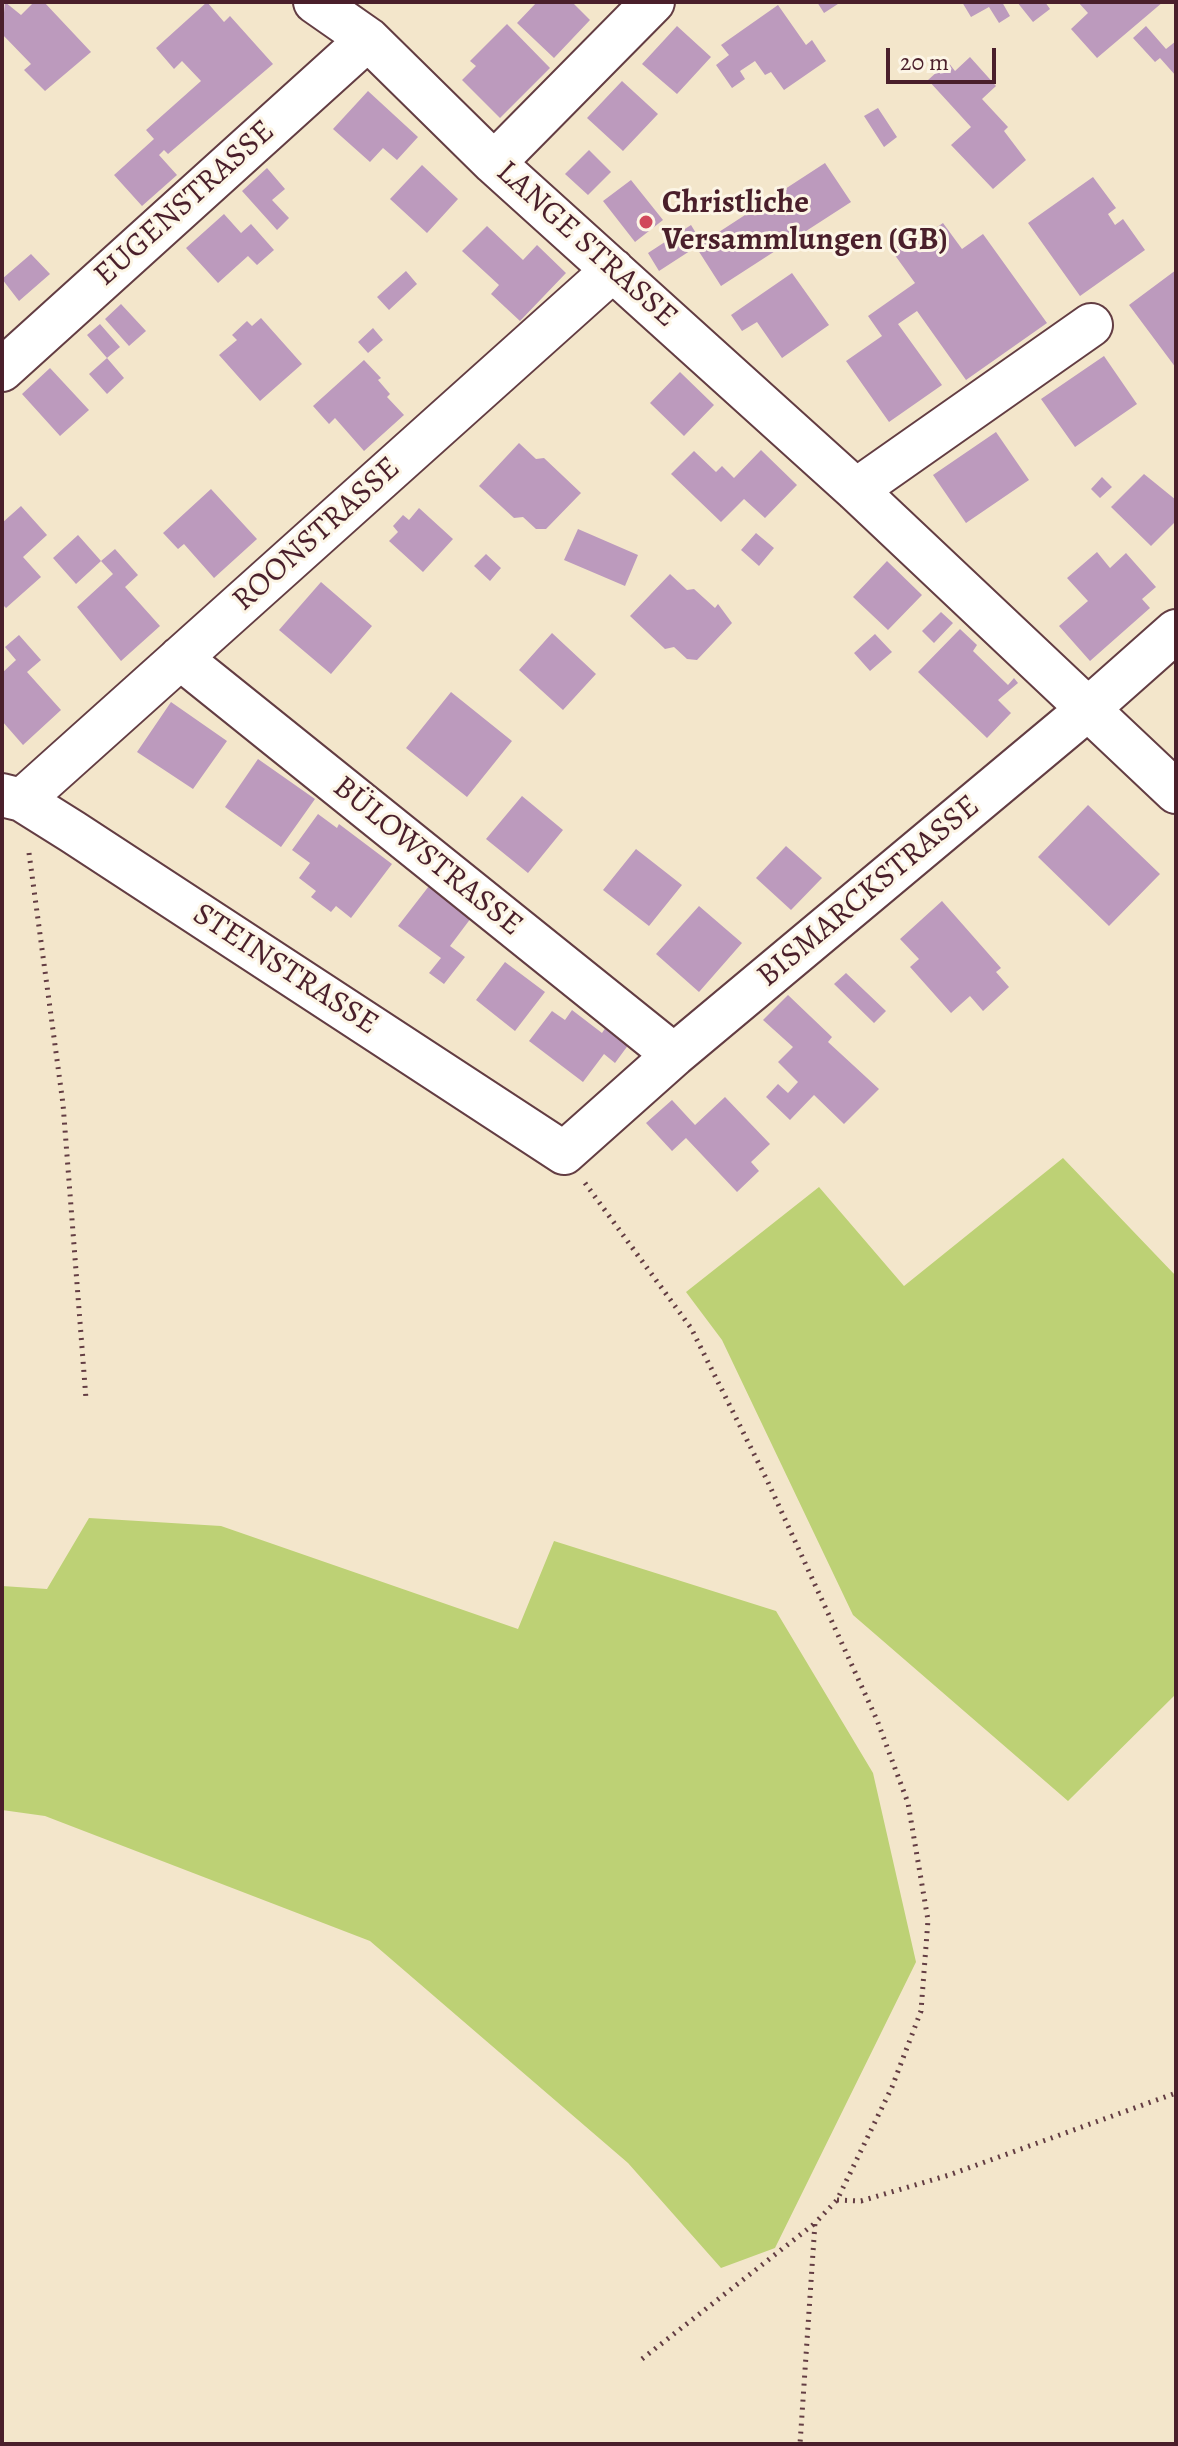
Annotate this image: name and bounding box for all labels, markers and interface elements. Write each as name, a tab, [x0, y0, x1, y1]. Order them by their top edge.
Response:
scale bar	[890, 32, 1000, 82]
text: 20 m	[900, 46, 949, 78]
street label: EUGENSTRASSE	[87, 113, 283, 295]
street label: LANGE STRASSE	[487, 154, 685, 336]
place label: Christliche Versammlungen (GB)	[662, 185, 948, 260]
marker: Christliche Versammlungen (GB)	[637, 213, 655, 231]
street label: ROONSTRASSE	[225, 450, 409, 620]
street label: BÜLOWSTRASSE	[324, 769, 530, 945]
street label: BISMARCKSTRASSE	[750, 788, 988, 996]
street label: STEINSTRASSE	[185, 896, 385, 1044]

